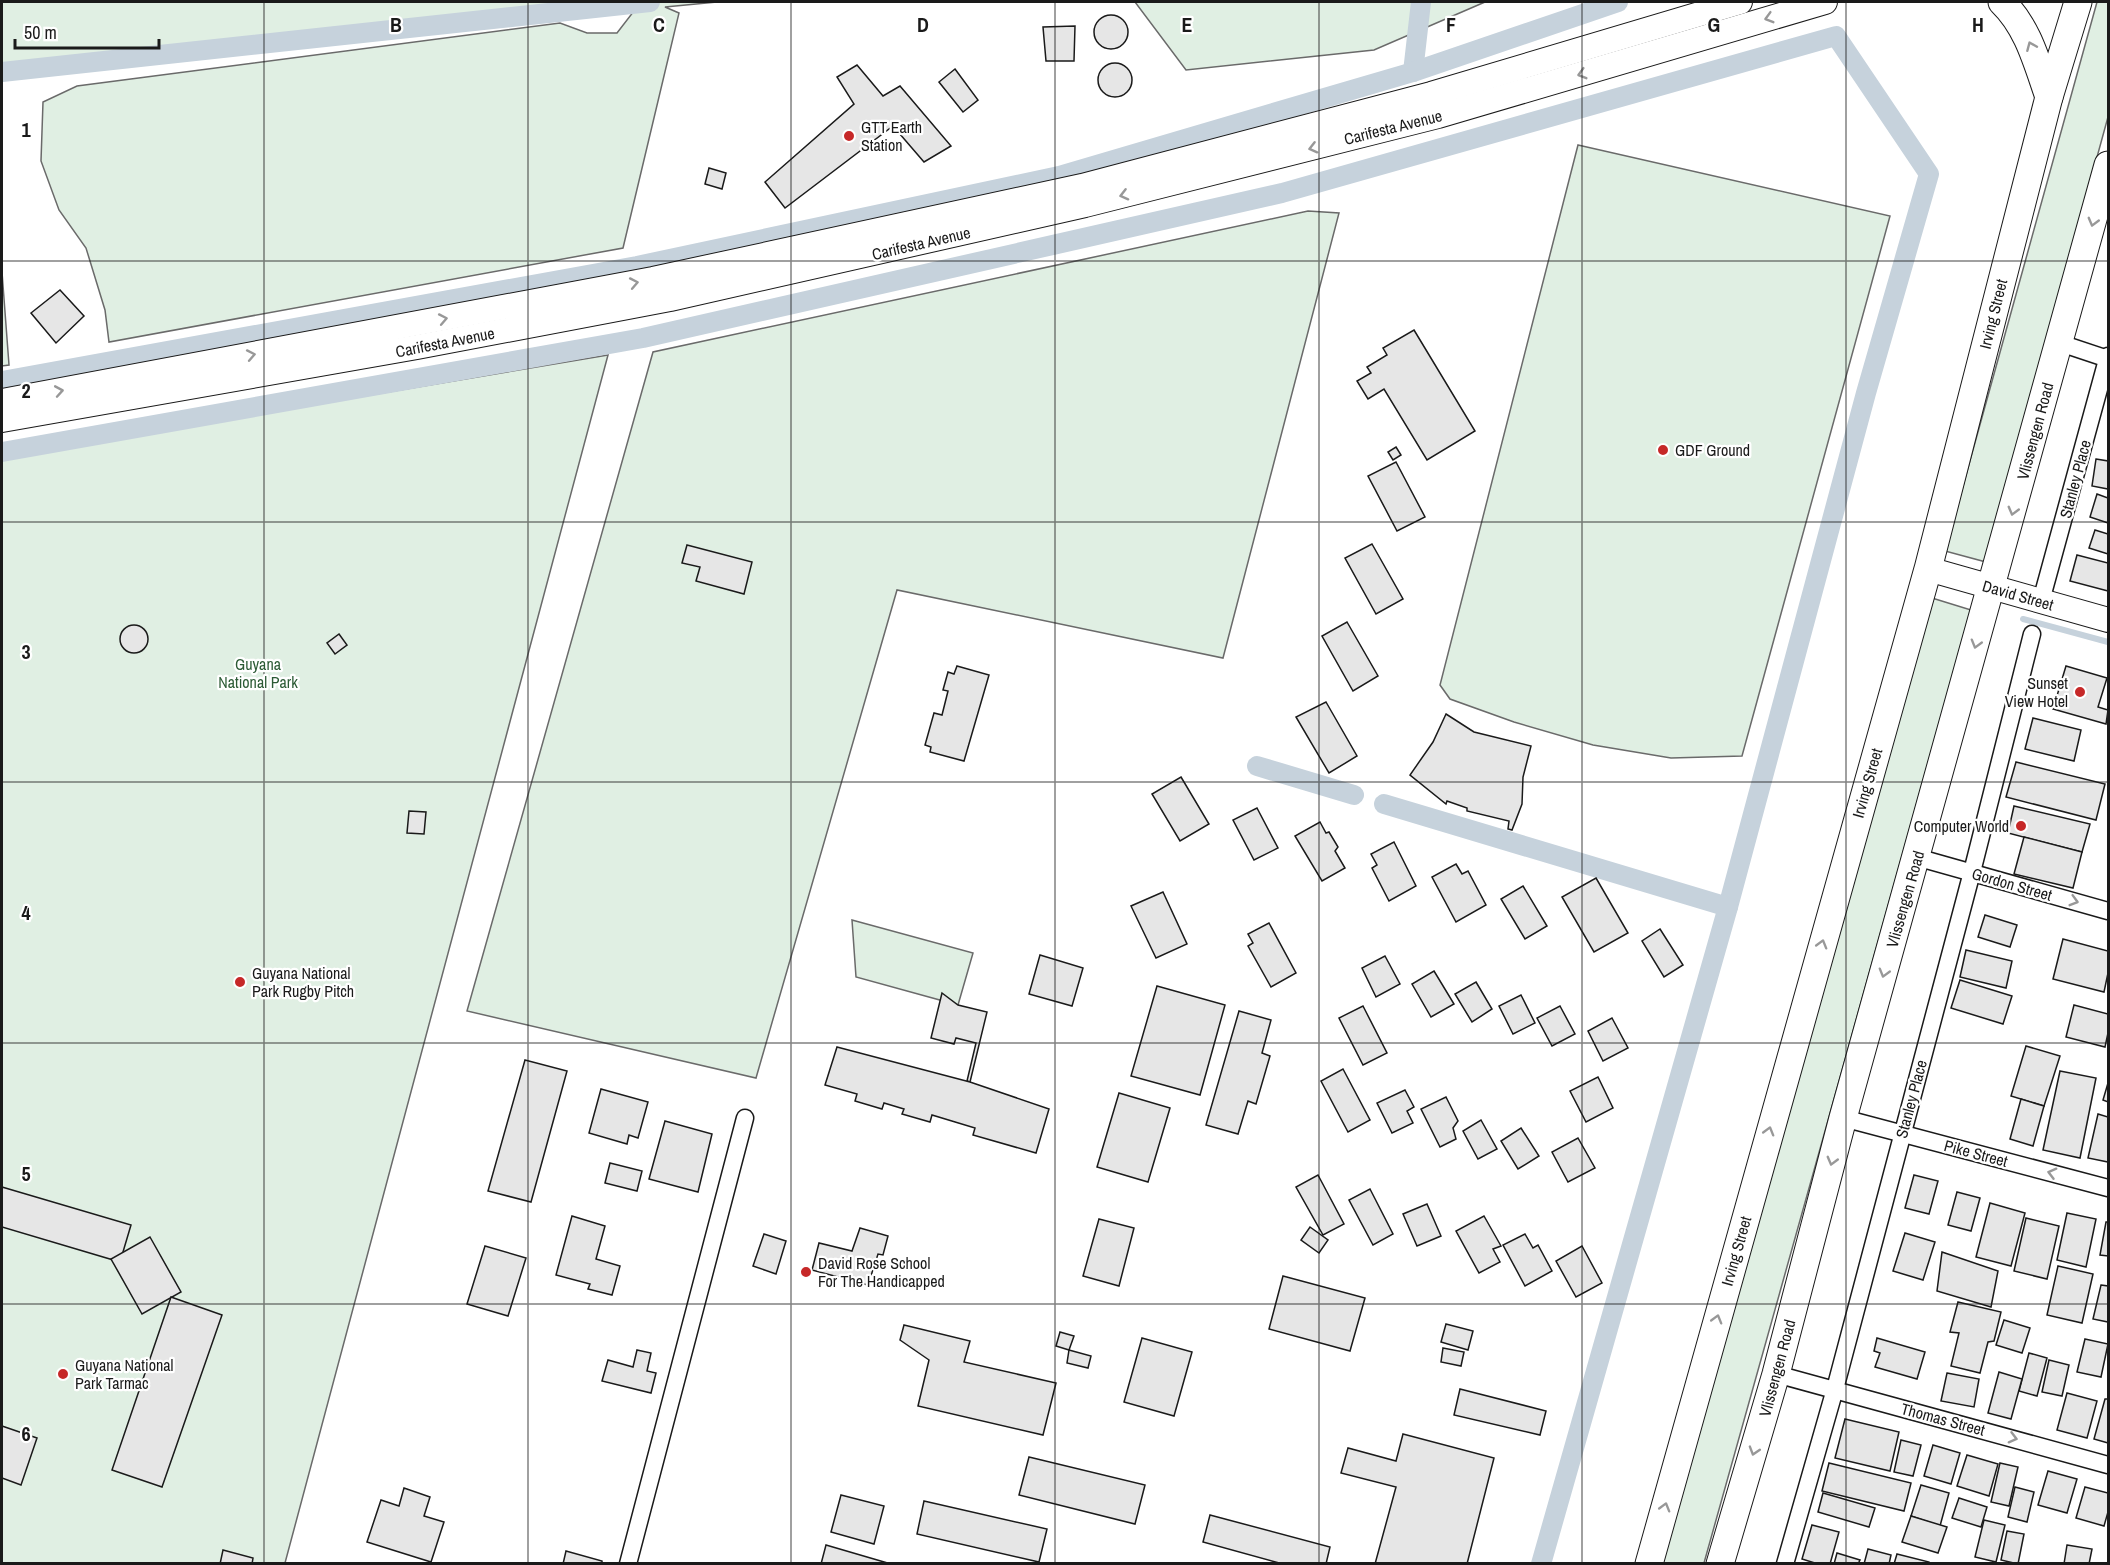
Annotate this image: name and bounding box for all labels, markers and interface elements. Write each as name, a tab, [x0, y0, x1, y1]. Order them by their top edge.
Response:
text: B	[390, 11, 402, 38]
text: C	[653, 11, 665, 38]
text: D	[917, 11, 929, 38]
text: E	[1182, 11, 1193, 38]
text: F	[1446, 11, 1456, 38]
text: G	[1708, 11, 1720, 38]
one-way arrow	[1764, 11, 1774, 24]
text: H	[1972, 11, 1984, 38]
scale bar	[15, 12, 159, 50]
text: 50 m	[24, 20, 57, 45]
one-way arrow	[2026, 41, 2038, 52]
one-way arrow	[1577, 67, 1588, 79]
street label: Carifesta Avenue	[1342, 104, 1444, 150]
text: 1	[21, 116, 31, 143]
place label: GTT Earth Station	[861, 116, 922, 156]
marker: GTT Earth Station	[842, 129, 856, 143]
one-way arrow	[1309, 140, 1319, 153]
one-way arrow	[1119, 188, 1129, 201]
one-way arrow	[2088, 216, 2100, 226]
street label: Carifesta Avenue	[870, 221, 972, 265]
street label: Irving Street	[1974, 276, 2012, 351]
one-way arrow	[629, 277, 639, 290]
one-way arrow	[437, 313, 447, 326]
street label: Carifesta Avenue	[394, 322, 496, 362]
one-way arrow	[246, 349, 256, 362]
text: 2	[21, 377, 31, 404]
street label: Vlissengen Road	[2011, 380, 2059, 482]
one-way arrow	[54, 385, 64, 398]
street label: Stanley Place	[2054, 437, 2096, 521]
place label: GDF Ground	[1675, 439, 1750, 461]
marker: GDF Ground	[1656, 443, 1670, 457]
one-way arrow	[2008, 506, 2021, 516]
street label: David Street	[1980, 574, 2056, 616]
text: 3	[21, 638, 31, 665]
one-way arrow	[1971, 639, 1984, 649]
park label: Guyana National Park	[218, 653, 298, 693]
place label: Sunset View Hotel	[2005, 672, 2068, 712]
marker: Sunset View Hotel	[2073, 685, 2087, 699]
street label: Irving Street	[1847, 745, 1888, 820]
place label: Computer World	[1914, 815, 2009, 837]
marker: Computer World	[2014, 819, 2028, 833]
street label: Vlissengen Road	[1881, 848, 1929, 950]
street label: Gordon Street	[1969, 862, 2055, 906]
one-way arrow	[2068, 894, 2079, 906]
text: 4	[21, 899, 31, 926]
one-way arrow	[1815, 939, 1827, 950]
place label: Guyana National Park Rugby Pitch	[252, 962, 354, 1002]
one-way arrow	[1879, 967, 1891, 978]
marker: Guyana National Park Rugby Pitch	[233, 975, 247, 989]
street label: Stanley Place	[1890, 1057, 1932, 1141]
one-way arrow	[1762, 1126, 1774, 1137]
street label: Pike Street	[1942, 1134, 2011, 1172]
one-way arrow	[1826, 1156, 1839, 1166]
text: 5	[21, 1160, 31, 1187]
one-way arrow	[2047, 1168, 2058, 1180]
street label: Irving Street	[1716, 1213, 1757, 1288]
place label: David Rose School For The Handicapped	[818, 1252, 945, 1292]
marker: David Rose School For The Handicapped	[799, 1265, 813, 1279]
one-way arrow	[1710, 1314, 1722, 1325]
street label: Vlissengen Road	[1753, 1317, 1801, 1419]
place label: Guyana National Park Tarmac	[75, 1354, 174, 1394]
marker: Guyana National Park Tarmac	[56, 1367, 70, 1381]
street label: Thomas Street	[1899, 1397, 1988, 1441]
text: 6	[21, 1420, 31, 1447]
one-way arrow	[2007, 1431, 2018, 1443]
one-way arrow	[1749, 1445, 1761, 1456]
one-way arrow	[1658, 1502, 1670, 1513]

